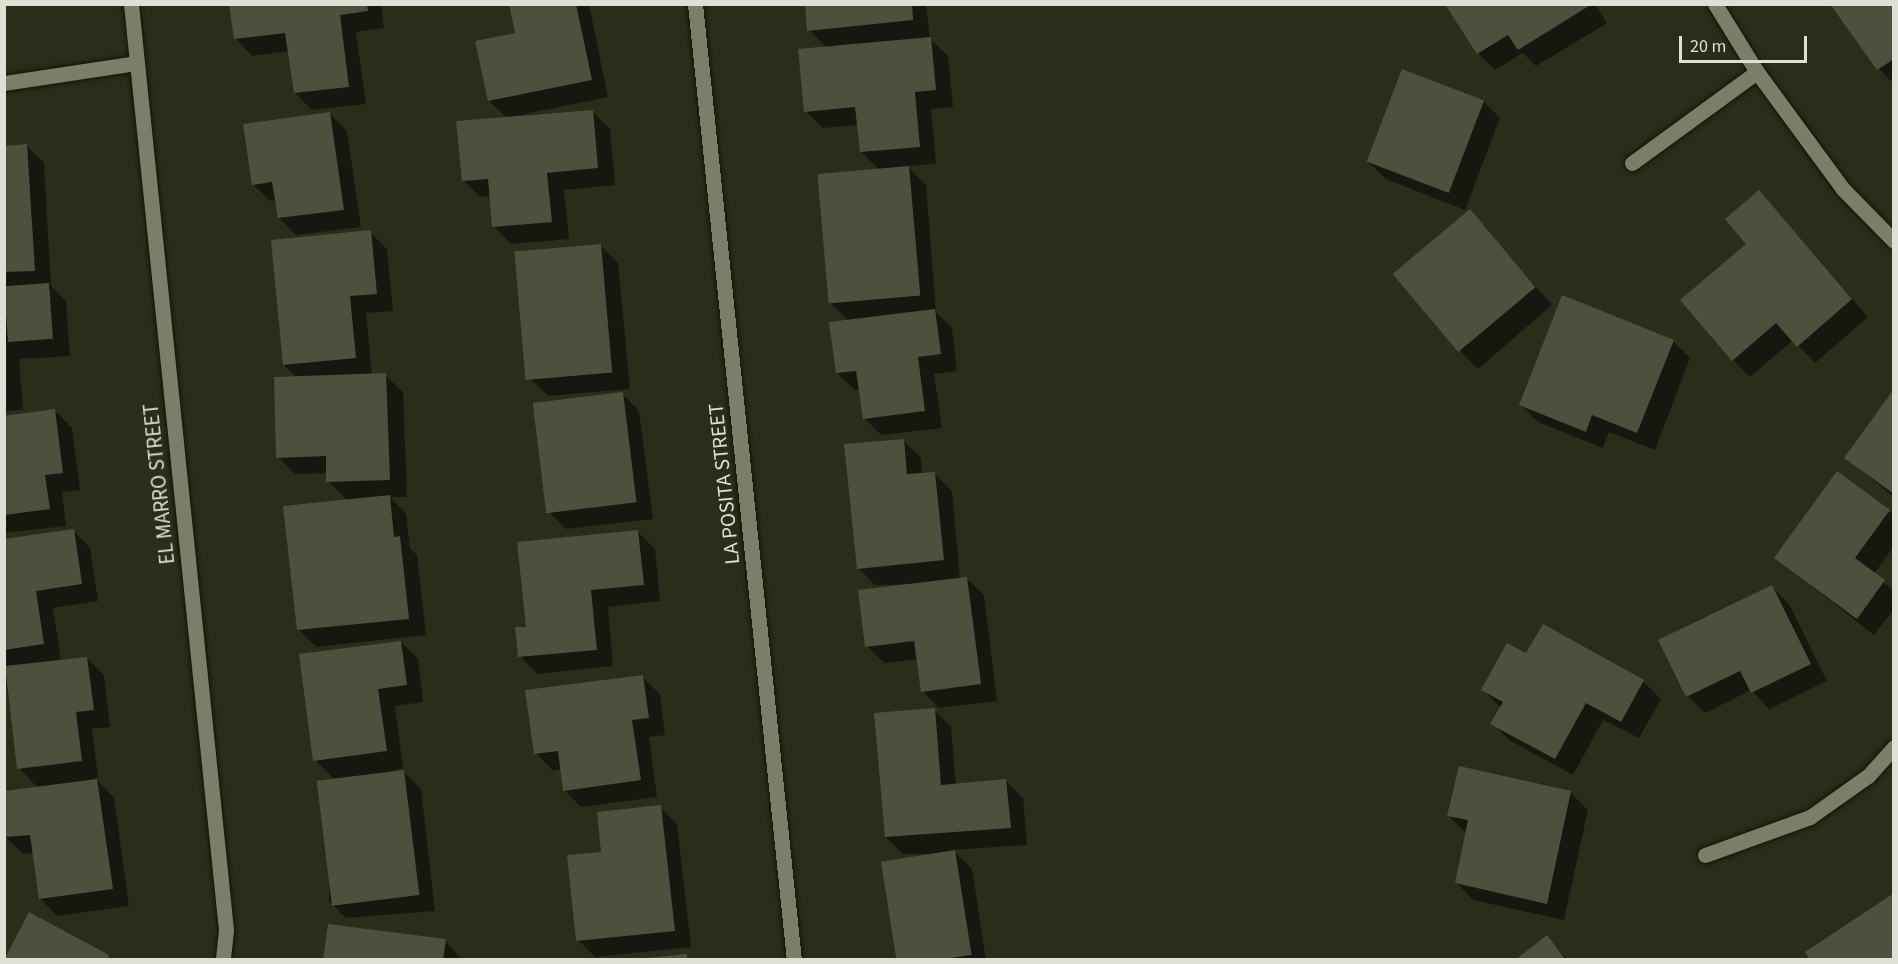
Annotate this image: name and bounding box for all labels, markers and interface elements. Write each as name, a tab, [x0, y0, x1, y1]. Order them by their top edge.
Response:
scale bar	[1682, 24, 1810, 62]
text: 20 m	[1690, 34, 1726, 59]
street label: EL MARRO STREET	[138, 402, 180, 566]
street label: LA POSITA STREET	[703, 402, 745, 566]

